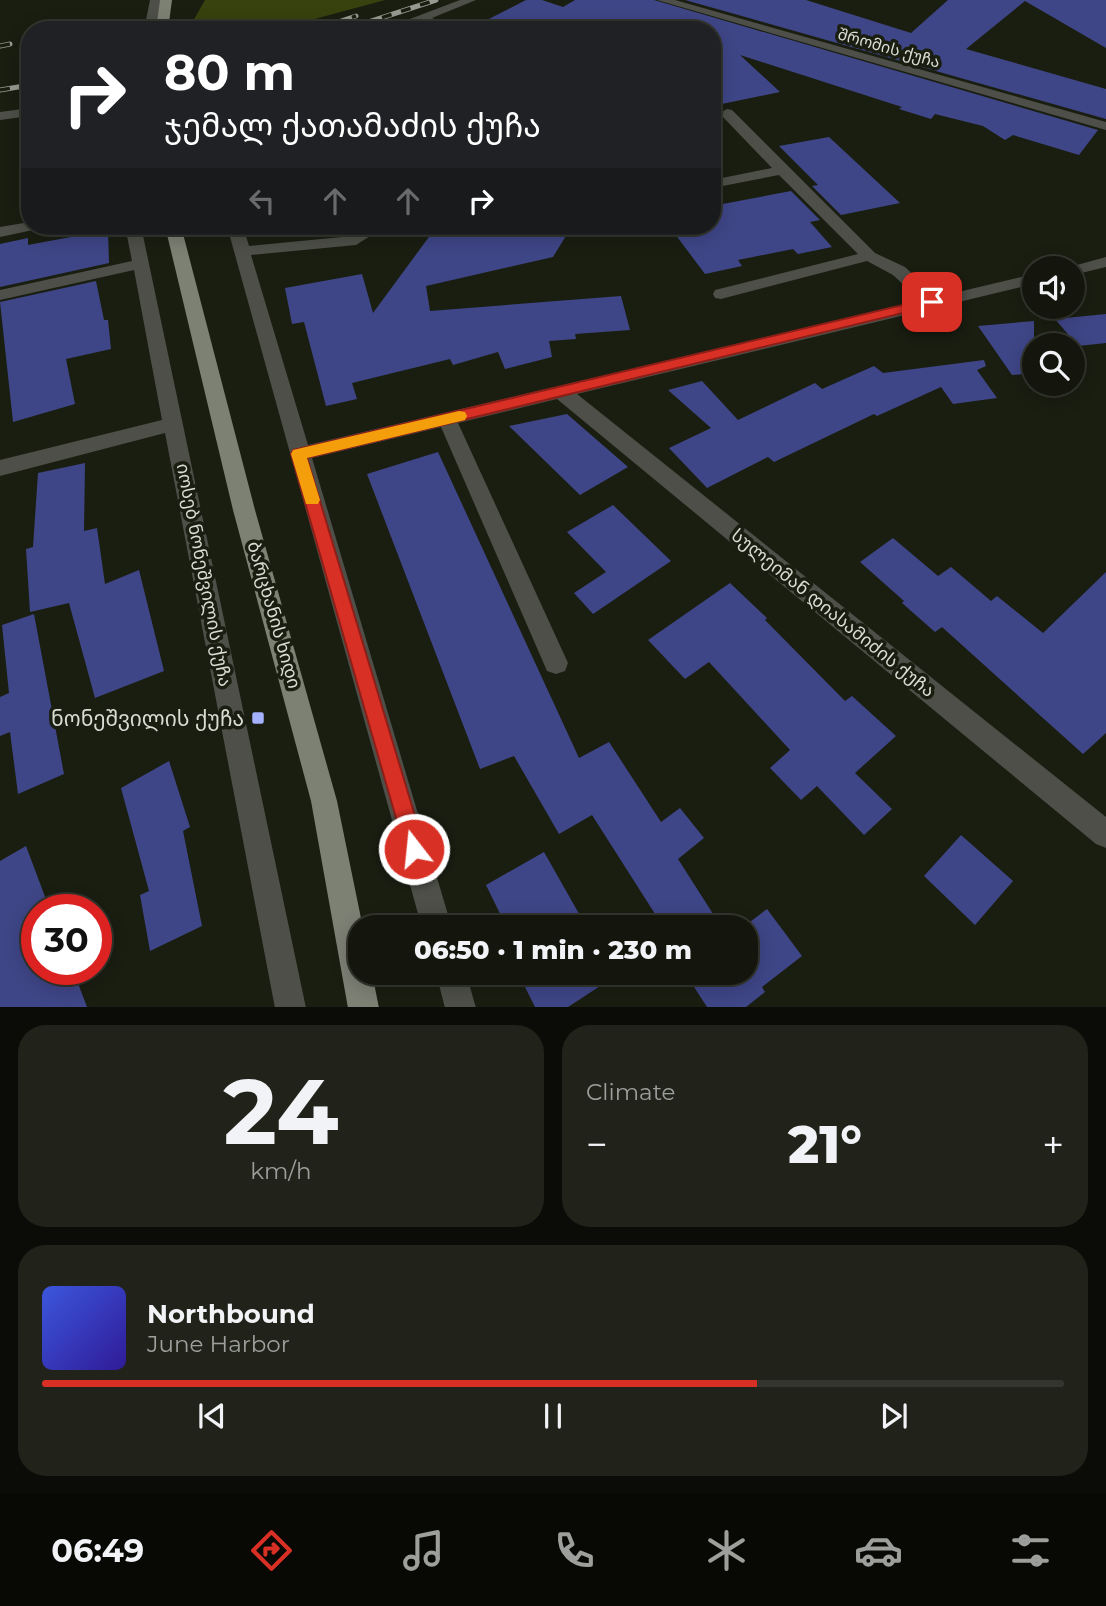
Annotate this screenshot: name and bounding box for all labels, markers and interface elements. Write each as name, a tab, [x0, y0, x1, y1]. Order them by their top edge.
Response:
street label: შრომის ქუჩა	[836, 24, 942, 72]
text: 80 m	[164, 43, 295, 102]
icon: right	[49, 49, 140, 140]
text: ჯემალ ქათამაძის ქუჩა	[164, 106, 541, 145]
icon: left	[243, 182, 281, 220]
icon: ahead	[316, 182, 354, 220]
icon: ahead	[389, 182, 427, 220]
icon: right	[462, 182, 500, 220]
map controls	[1022, 256, 1085, 396]
button: sound	[1022, 256, 1085, 319]
pin	[902, 272, 962, 332]
icon: arrive	[913, 283, 951, 321]
button: search	[1022, 333, 1085, 396]
street label: იოსებ ნონეშვილის ქუჩა	[172, 462, 236, 688]
street label: სულეიმან დიასამიძის ქუჩა	[727, 524, 939, 702]
street label: ბარცხანის ხიდი	[242, 539, 306, 691]
place label: ნონეშვილის ქუჩა	[51, 706, 244, 732]
marker: ნონეშვილის ქუჩა	[250, 710, 266, 726]
position arrow	[377, 812, 451, 886]
speed limit sign: 30	[21, 894, 112, 985]
text: 06:50 · 1 min · 230 m	[414, 934, 692, 966]
text: 24	[223, 1056, 339, 1167]
text: Climate	[586, 1078, 675, 1106]
text: 21°	[788, 1113, 862, 1176]
text: −	[586, 1121, 608, 1168]
text: +	[1042, 1121, 1064, 1168]
text: km/h	[250, 1157, 312, 1185]
text: Northbound	[147, 1298, 315, 1330]
text: June Harbor	[147, 1330, 290, 1358]
icon: previous	[193, 1397, 231, 1435]
icon: pause	[534, 1397, 572, 1435]
icon: next	[875, 1397, 913, 1435]
icon: directions	[247, 1526, 296, 1575]
icon: music	[399, 1526, 448, 1575]
icon: phone	[550, 1526, 599, 1575]
icon: climate	[702, 1526, 751, 1575]
icon: car	[854, 1526, 903, 1575]
icon: filters	[1006, 1526, 1055, 1575]
text: 06:49	[51, 1531, 144, 1570]

